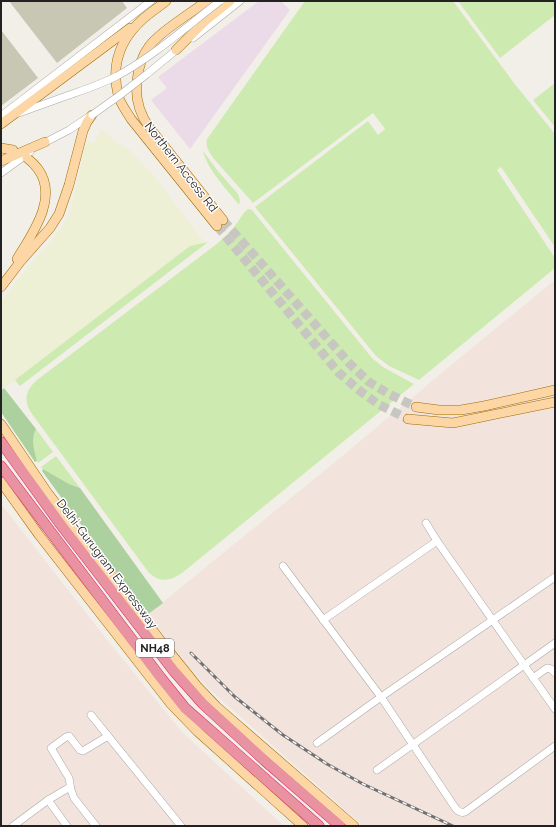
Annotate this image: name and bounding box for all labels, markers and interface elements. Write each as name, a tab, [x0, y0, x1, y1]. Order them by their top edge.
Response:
street label: Northern Access Rd	[142, 119, 220, 215]
street label: Delhi-Gurugram Expressway	[54, 496, 161, 632]
road number: NH48	[136, 639, 174, 657]

